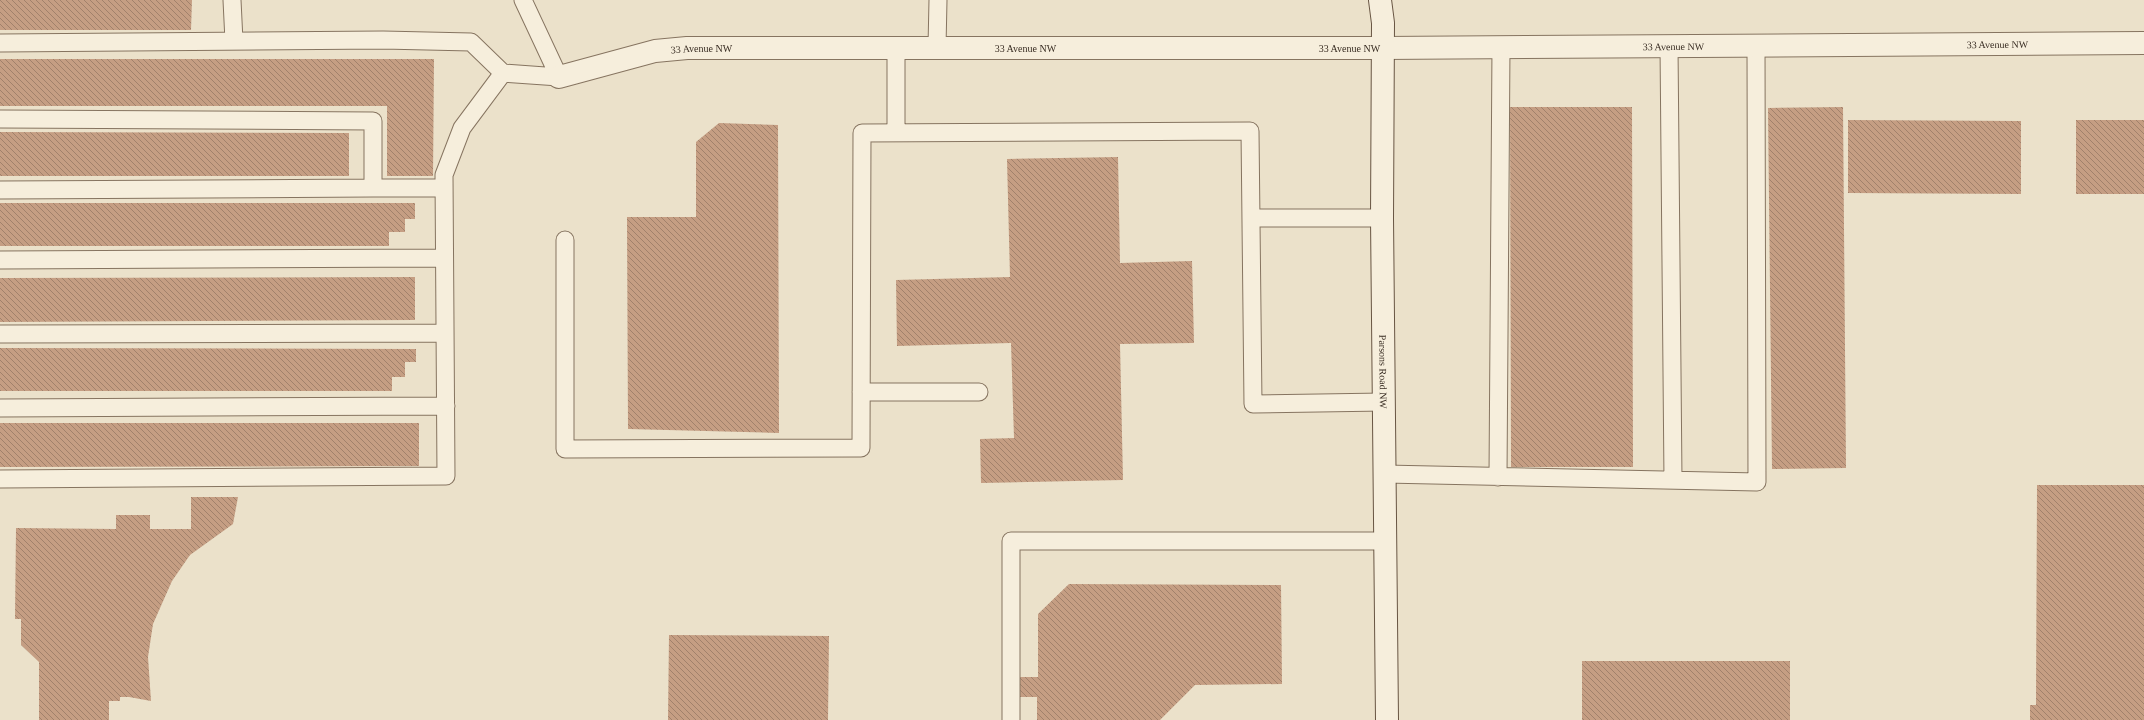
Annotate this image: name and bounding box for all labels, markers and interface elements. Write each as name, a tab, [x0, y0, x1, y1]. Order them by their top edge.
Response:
street label: 33 Avenue NW	[1967, 39, 2029, 50]
street label: 33 Avenue NW	[1643, 41, 1705, 52]
street label: 33 Avenue NW	[670, 43, 733, 56]
street label: 33 Avenue NW	[995, 43, 1057, 54]
street label: 33 Avenue NW	[1319, 43, 1381, 54]
street label: Parsons Road NW	[1377, 335, 1389, 409]

